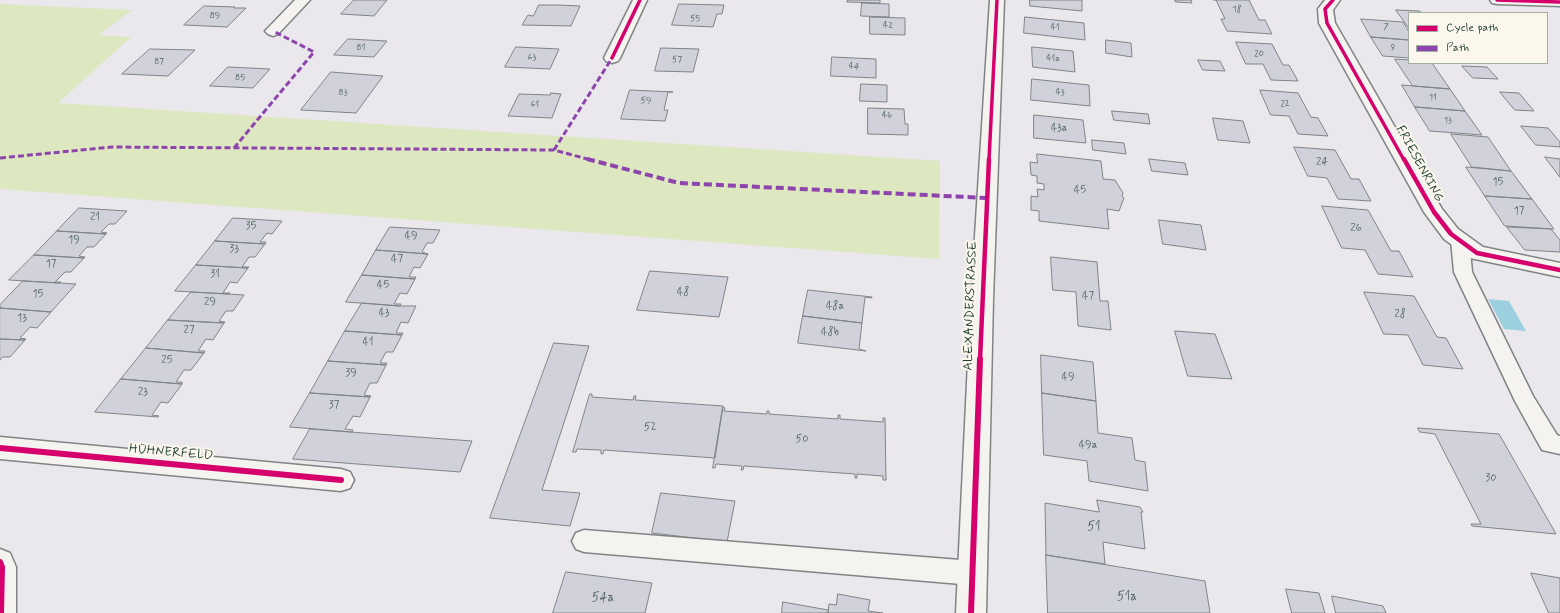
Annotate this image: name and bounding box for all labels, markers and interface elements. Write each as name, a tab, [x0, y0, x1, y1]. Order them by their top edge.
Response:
house number: 18	[1233, 5, 1241, 15]
house number: 89	[210, 11, 220, 21]
legend	[1408, 12, 1548, 64]
house number: 55	[690, 14, 700, 24]
text: Cycle path	[1446, 20, 1498, 36]
house number: 42	[883, 21, 893, 31]
house number: 7	[1383, 22, 1389, 32]
house number: 41	[1050, 23, 1060, 33]
text: Path	[1446, 40, 1469, 56]
house number: 81	[357, 43, 365, 53]
house number: 9	[1391, 43, 1395, 53]
house number: 20	[1254, 49, 1264, 59]
house number: 63	[528, 53, 536, 63]
house number: 41a	[1046, 54, 1060, 64]
house number: 57	[672, 55, 682, 65]
house number: 87	[154, 57, 164, 67]
house number: 44	[849, 62, 859, 72]
house number: 85	[235, 73, 245, 83]
house number: 83	[339, 88, 347, 98]
house number: 43	[1055, 88, 1065, 98]
house number: 11	[1429, 93, 1437, 103]
house number: 59	[641, 96, 651, 106]
house number: 22	[1280, 99, 1290, 109]
house number: 61	[531, 100, 539, 110]
house number: 46	[882, 111, 892, 121]
house number: 13	[1444, 116, 1452, 126]
house number: 43a	[1051, 122, 1067, 136]
street label: FRIESENRING	[1392, 123, 1446, 205]
house number: 24	[1316, 156, 1328, 170]
house number: 15	[1493, 176, 1503, 190]
house number: 45	[1074, 184, 1086, 198]
house number: 17	[1514, 205, 1524, 219]
house number: 21	[90, 211, 100, 225]
house number: 35	[246, 220, 256, 234]
house number: 26	[1350, 222, 1362, 236]
house number: 49	[405, 230, 417, 244]
house number: 19	[68, 234, 80, 248]
street label: ALEXANDERSTRASSE	[961, 241, 981, 371]
house number: 33	[229, 243, 239, 257]
house number: 47	[391, 253, 403, 267]
house number: 17	[46, 258, 56, 272]
house number: 31	[210, 268, 220, 282]
house number: 45	[377, 279, 389, 293]
house number: 48	[677, 286, 689, 300]
house number: 15	[33, 288, 43, 302]
house number: 47	[1082, 290, 1094, 304]
house number: 29	[204, 296, 216, 310]
house number: 48a	[826, 300, 844, 314]
house number: 43	[378, 307, 390, 321]
house number: 28	[1394, 308, 1406, 322]
house number: 13	[17, 312, 27, 326]
house number: 27	[184, 324, 194, 338]
house number: 48b	[821, 326, 839, 340]
house number: 41	[362, 336, 374, 350]
house number: 25	[161, 354, 173, 368]
house number: 39	[345, 367, 357, 381]
house number: 49	[1062, 371, 1074, 385]
house number: 23	[138, 386, 148, 400]
house number: 37	[329, 399, 339, 413]
house number: 52	[644, 421, 656, 435]
house number: 50	[796, 433, 808, 447]
house number: 49a	[1079, 439, 1097, 453]
street label: HÜHNERFELD	[128, 442, 214, 464]
house number: 30	[1485, 472, 1497, 486]
house number: 51	[1087, 519, 1101, 535]
house number: 51a	[1117, 589, 1137, 605]
house number: 54a	[592, 590, 614, 606]

